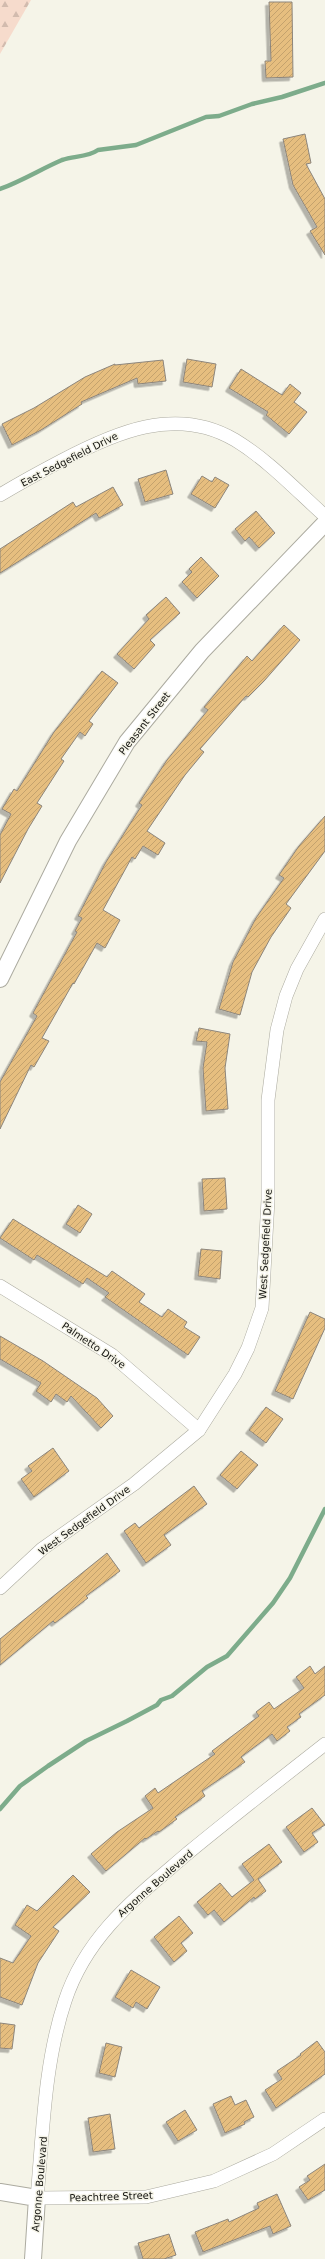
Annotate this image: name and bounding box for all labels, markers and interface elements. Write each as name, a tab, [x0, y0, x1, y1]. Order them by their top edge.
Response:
street label: East Sedgefield Drive	[19, 430, 120, 489]
street label: Pleasant Street	[117, 690, 172, 757]
street label: West Sedgefield Drive	[257, 1189, 274, 1300]
street label: Palmetto Drive	[60, 1320, 128, 1371]
street label: West Sedgefield Drive	[36, 1483, 132, 1557]
street label: Argonne Boulevard	[116, 1848, 195, 1919]
street label: Argonne Boulevard	[30, 2136, 49, 2232]
street label: Peachtree Street	[69, 2190, 153, 2203]

